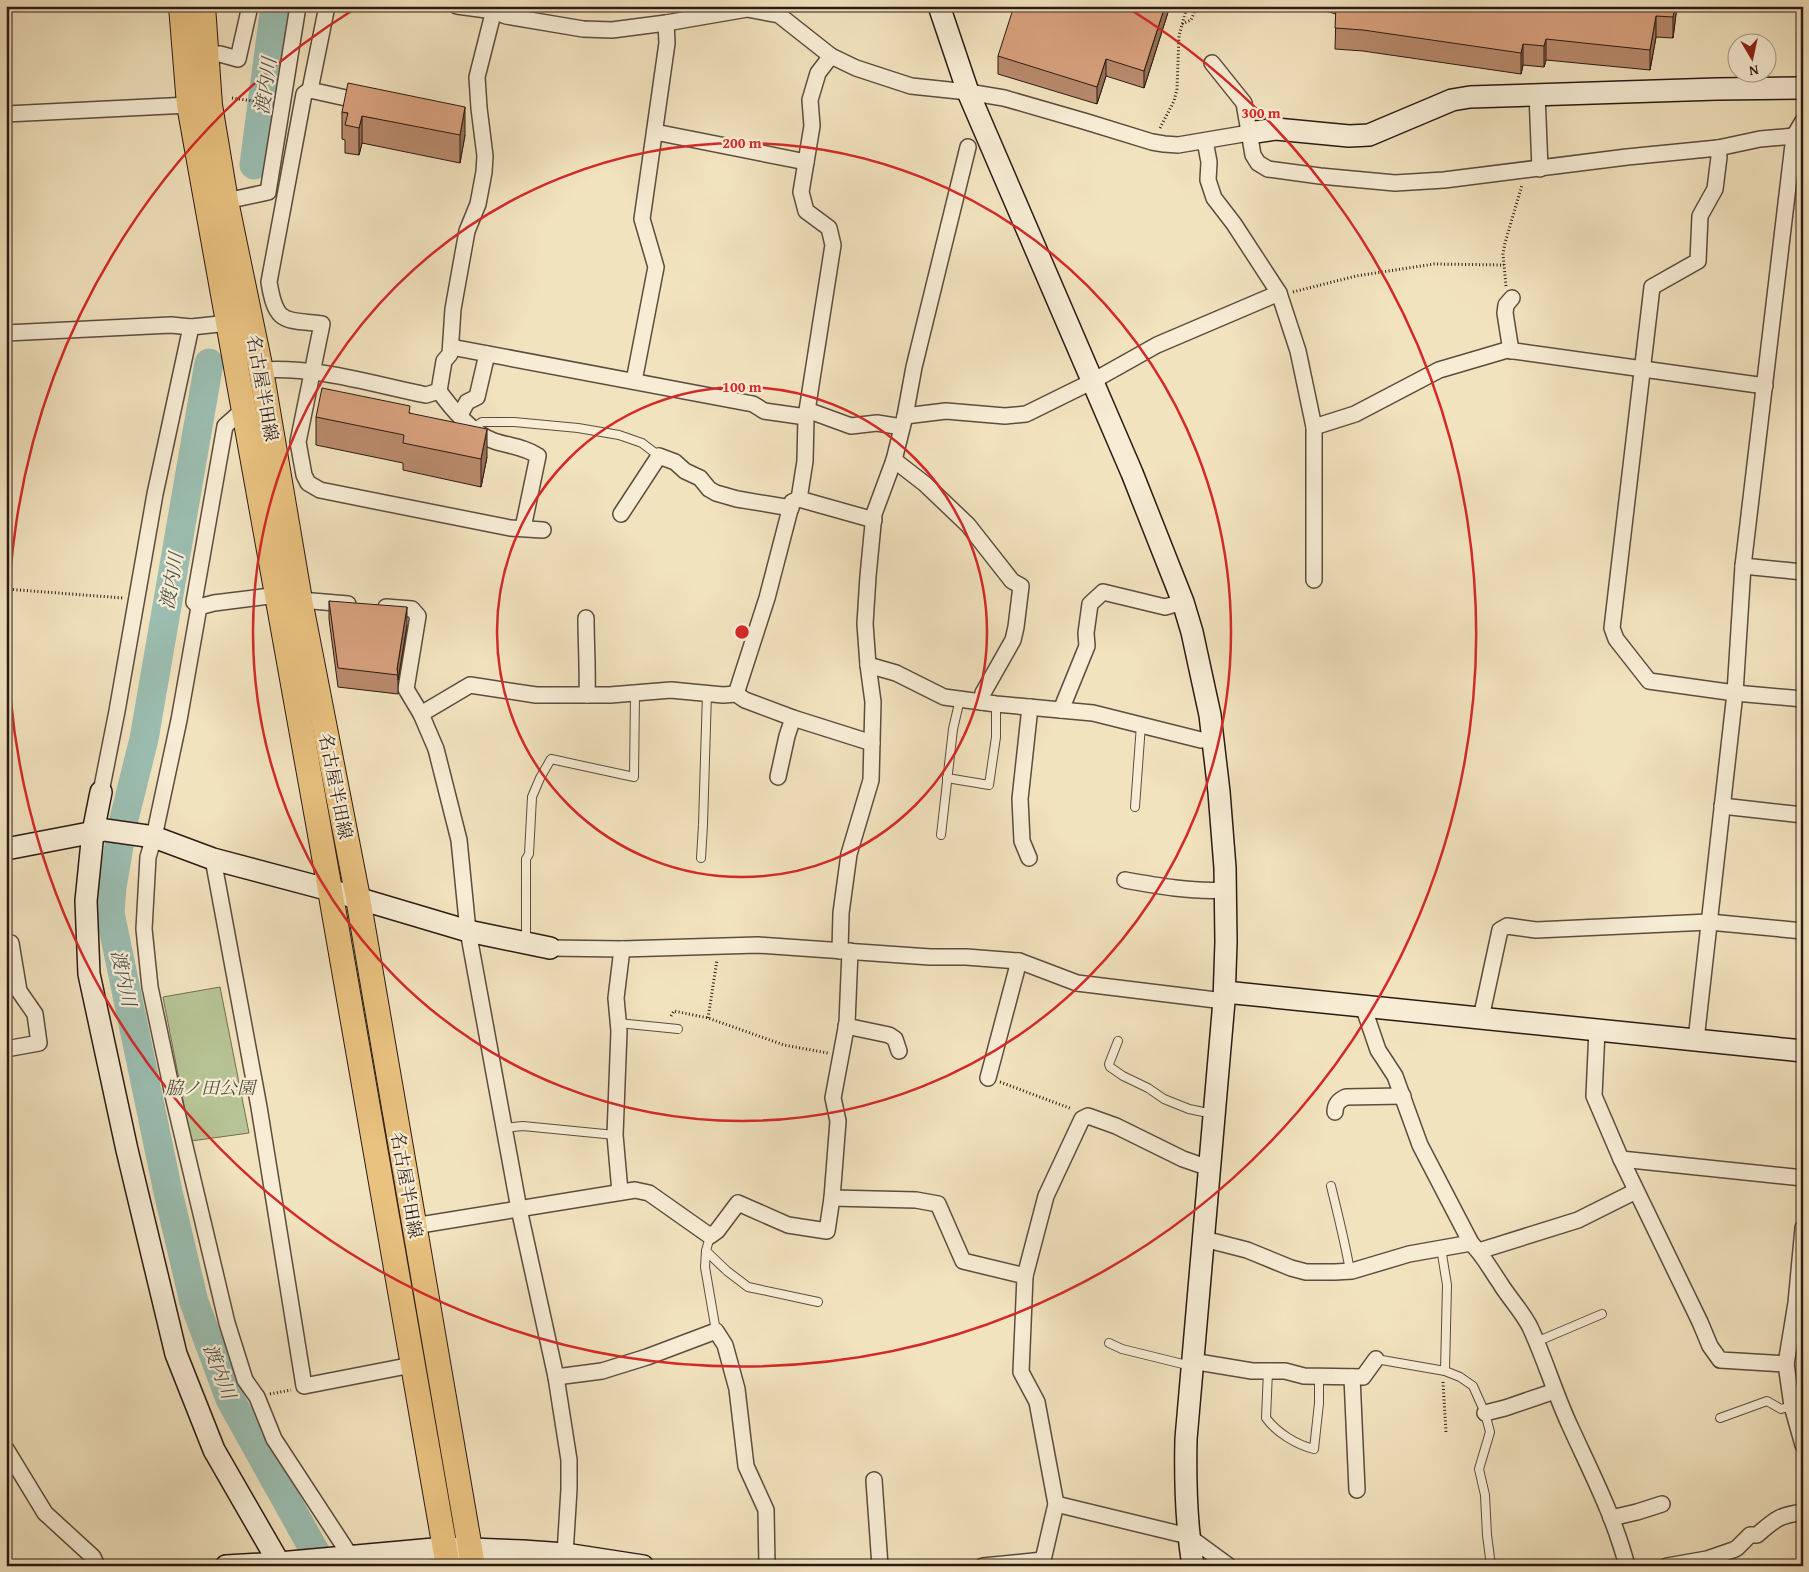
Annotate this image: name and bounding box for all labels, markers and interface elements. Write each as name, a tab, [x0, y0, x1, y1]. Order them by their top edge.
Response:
north arrow	[1726, 32, 1776, 82]
water label: 渡内川	[247, 54, 283, 116]
text: N	[1747, 60, 1760, 82]
text: 300 m	[1241, 102, 1281, 123]
text: 200 m	[722, 132, 762, 153]
street label: 名古屋半田線	[240, 332, 286, 444]
text: 100 m	[722, 376, 762, 397]
water label: 渡内川	[152, 549, 190, 612]
centre of rings	[733, 623, 751, 641]
street label: 名古屋半田線	[312, 730, 360, 842]
water label: 渡内川	[104, 947, 144, 1011]
park label: 脇ノ田公園	[165, 1074, 258, 1101]
street label: 名古屋半田線	[384, 1129, 430, 1241]
water label: 渡内川	[197, 1339, 244, 1404]

